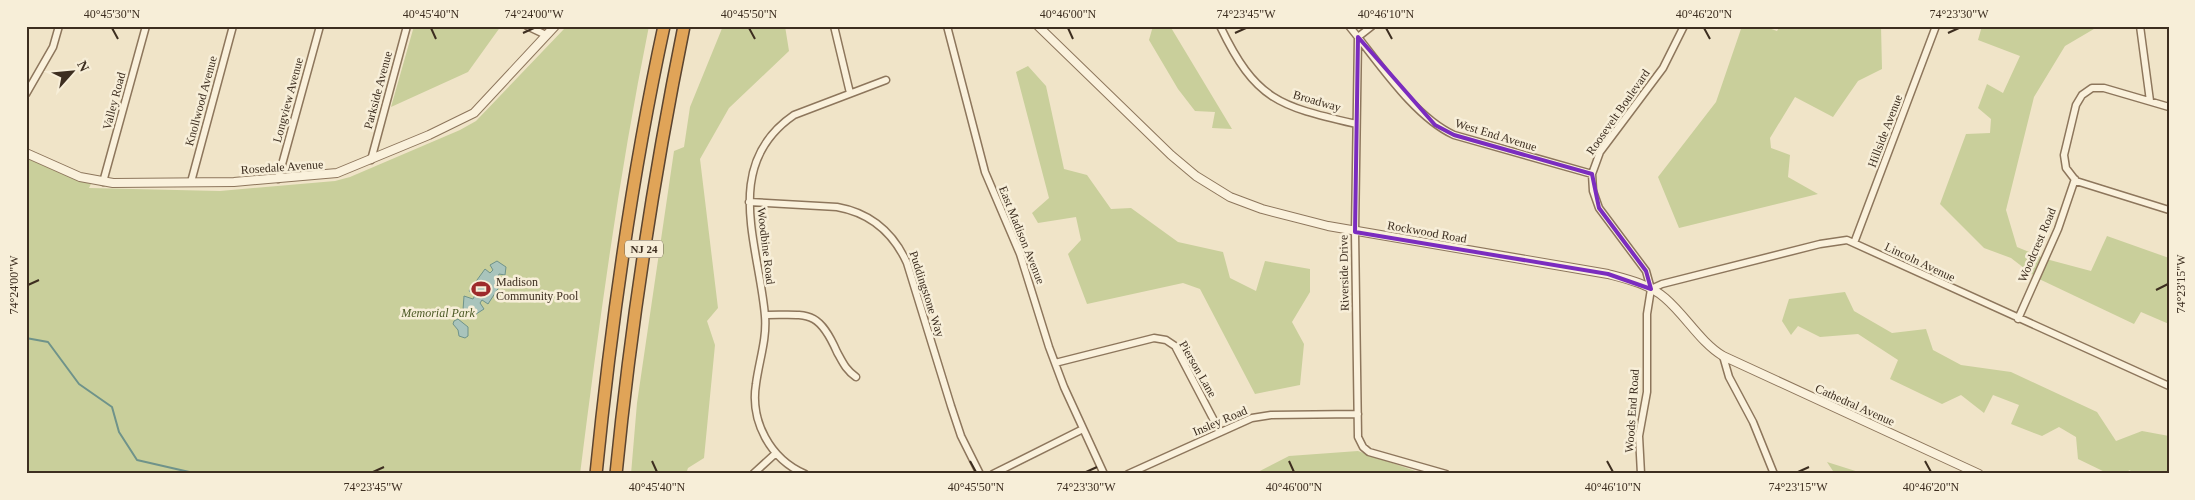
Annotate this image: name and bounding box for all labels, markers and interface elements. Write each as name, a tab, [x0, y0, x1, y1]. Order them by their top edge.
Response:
text: 40°45'30"N	[84, 7, 141, 21]
text: 40°45'40"N	[403, 7, 460, 21]
text: 74°24'00"W	[504, 7, 564, 21]
text: 40°45'50"N	[721, 7, 778, 21]
text: 40°46'00"N	[1040, 7, 1097, 21]
text: 74°23'45"W	[1216, 7, 1276, 21]
text: 40°46'10"N	[1358, 7, 1415, 21]
text: 40°46'20"N	[1676, 7, 1733, 21]
text: 74°23'30"W	[1929, 7, 1989, 21]
north arrow	[48, 48, 98, 98]
street label: Parkside Avenue	[361, 50, 395, 130]
street label: Knollwood Avenue	[182, 54, 220, 148]
street label: Longview Avenue	[270, 56, 306, 144]
text: N	[74, 58, 92, 74]
street label: Roosevelt Boulevard	[1583, 67, 1653, 157]
street label: Valley Road	[100, 71, 128, 131]
street label: Broadway	[1291, 87, 1343, 115]
street label: Hillside Avenue	[1865, 93, 1905, 169]
street label: West End Avenue	[1453, 116, 1539, 154]
street label: Rosedale Avenue	[240, 157, 324, 177]
street label: East Madison Avenue	[996, 184, 1048, 286]
street label: Woodcrest Road	[2015, 206, 2059, 284]
street label: Woodbine Road	[754, 207, 778, 285]
street label: Rockwood Road	[1386, 218, 1468, 246]
street label: Riverside Drive	[1336, 235, 1352, 311]
road number: NJ 24	[625, 240, 663, 258]
street label: Lincoln Avenue	[1883, 240, 1957, 284]
street label: Puddingstone Way	[906, 249, 948, 339]
text: 74°23'15"W	[2174, 254, 2188, 314]
text: 74°24'00"W	[7, 255, 21, 315]
place label: Madison Community Pool	[496, 275, 579, 303]
sports icon: Madison Community Pool	[470, 278, 492, 300]
park label: Memorial Park	[400, 306, 475, 320]
street label: Pierson Lane	[1176, 338, 1220, 400]
street label: Woods End Road	[1622, 369, 1642, 453]
street label: Cathedral Avenue	[1813, 381, 1897, 429]
street label: Insley Road	[1191, 403, 1249, 439]
text: 74°23'45"W	[343, 480, 403, 494]
text: 40°45'40"N	[629, 480, 686, 494]
text: 40°45'50"N	[948, 480, 1005, 494]
text: 74°23'30"W	[1056, 480, 1116, 494]
text: 40°46'00"N	[1266, 480, 1323, 494]
text: 40°46'10"N	[1585, 480, 1642, 494]
text: 74°23'15"W	[1768, 480, 1828, 494]
text: 40°46'20"N	[1903, 480, 1960, 494]

